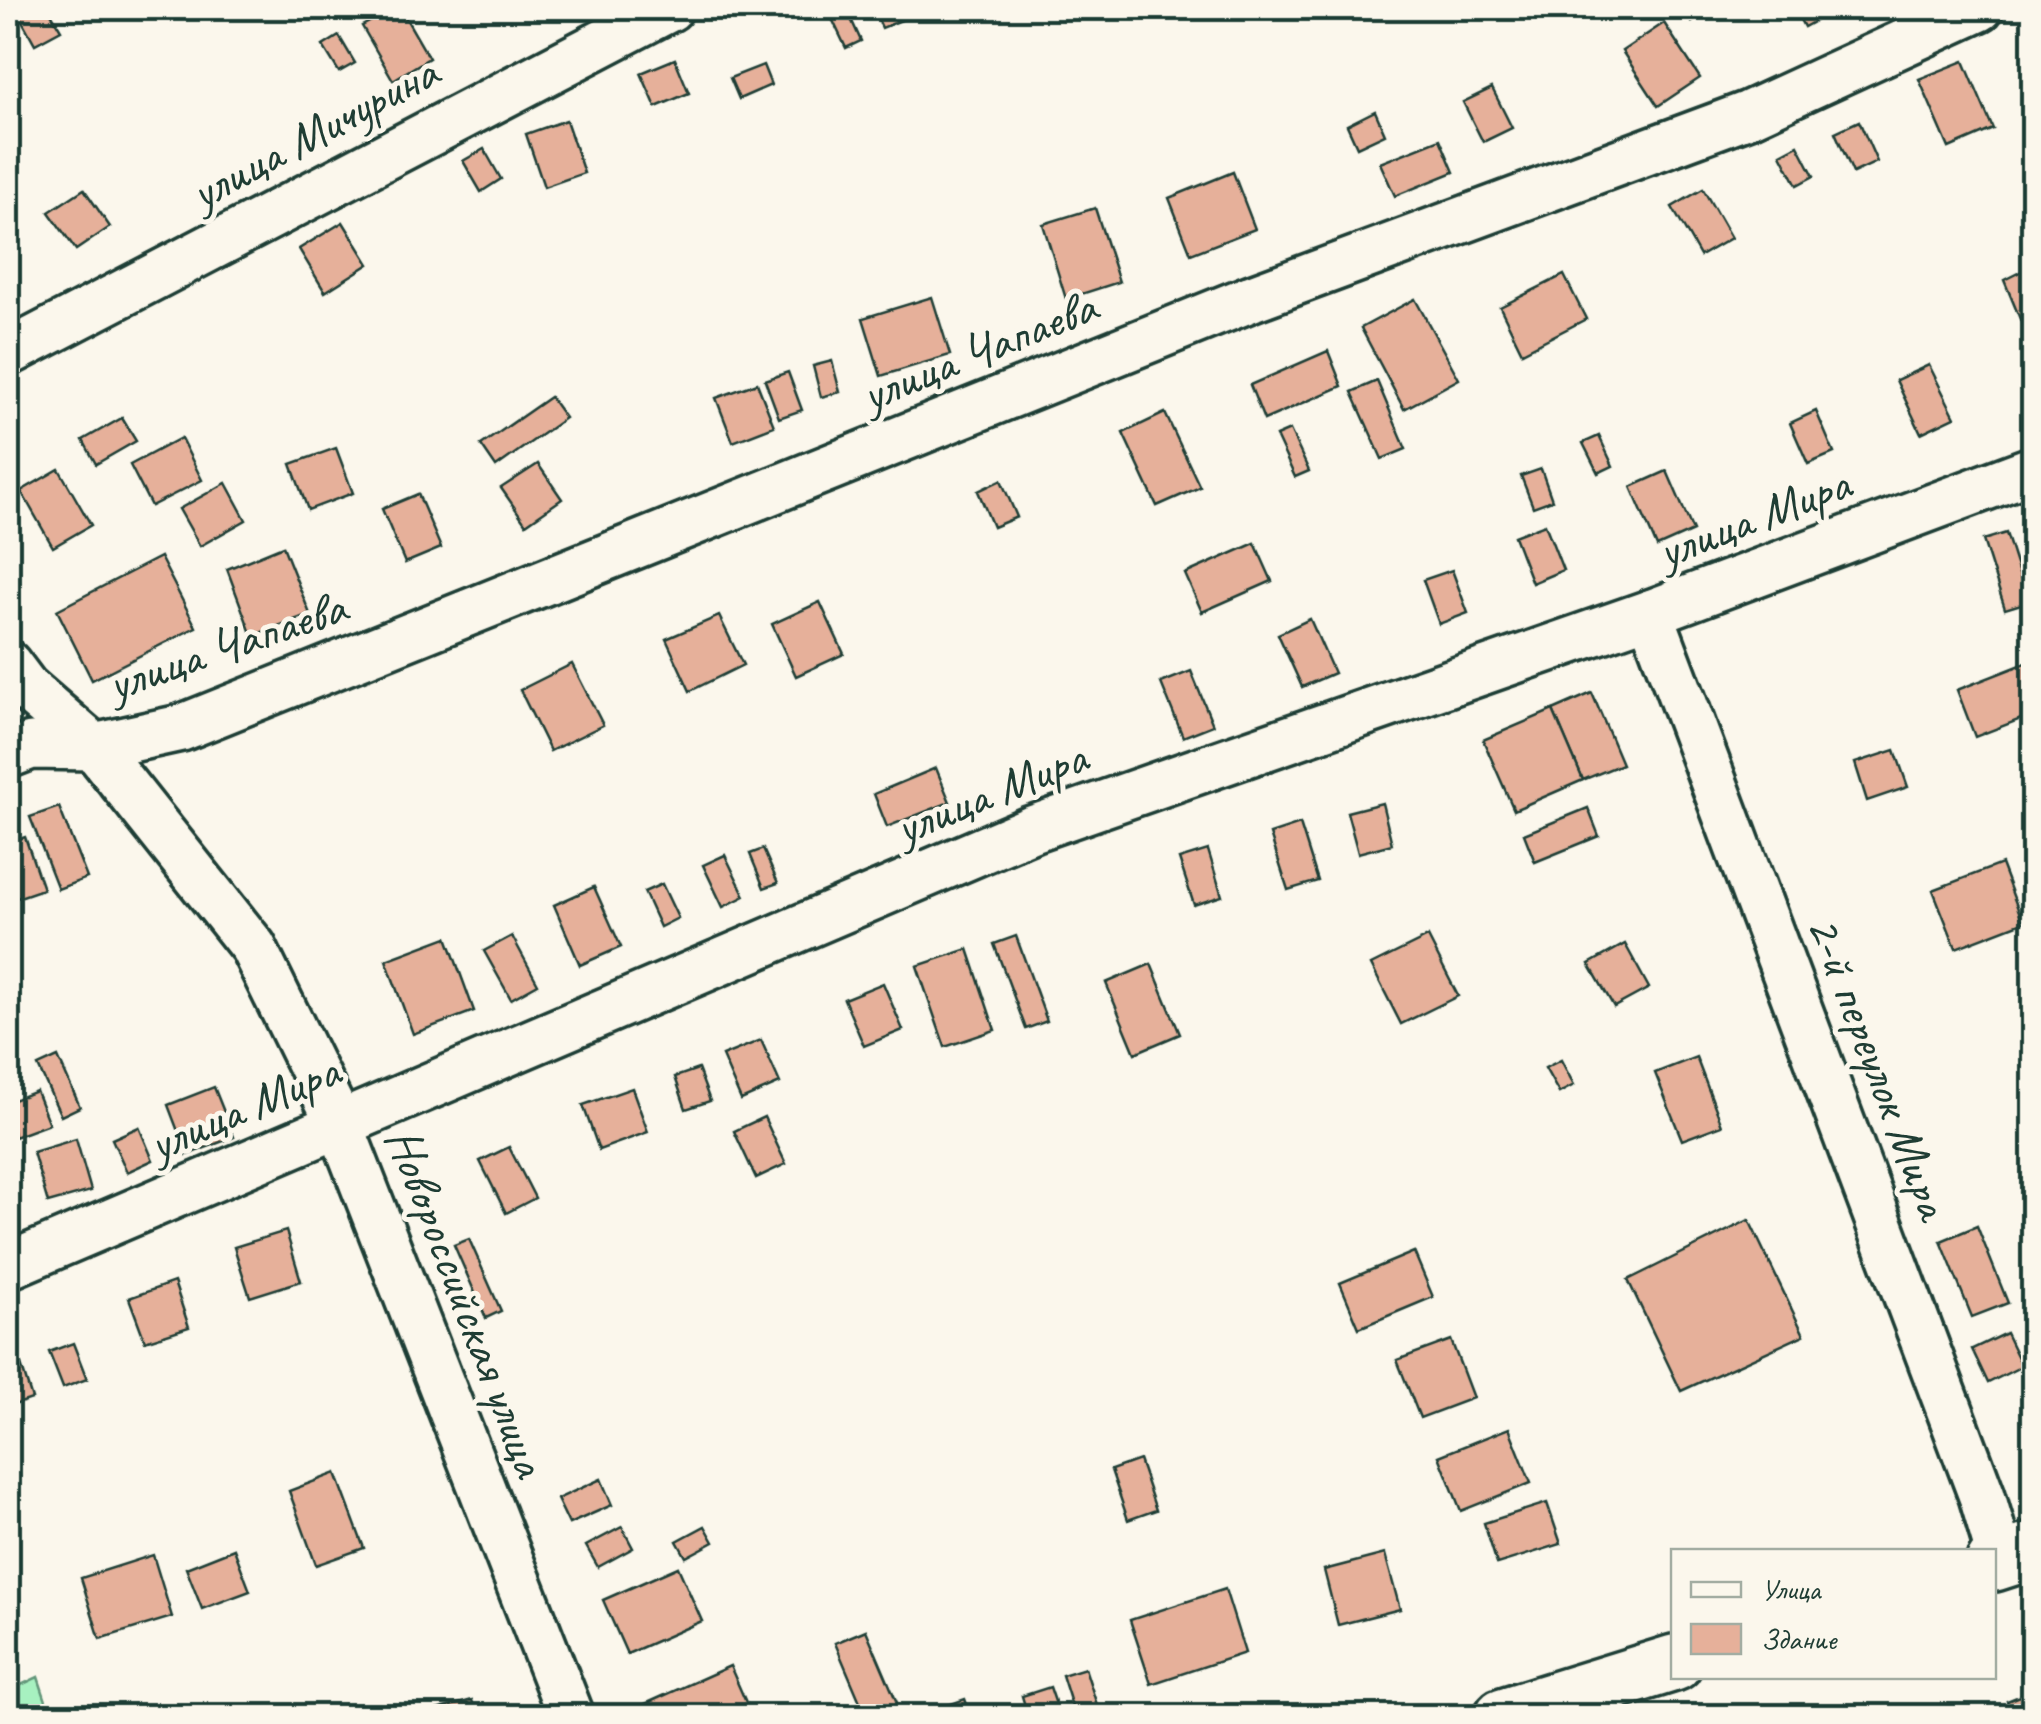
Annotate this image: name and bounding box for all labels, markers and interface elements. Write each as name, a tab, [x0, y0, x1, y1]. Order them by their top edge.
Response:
street label: улица Мичурина	[176, 39, 451, 225]
street label: улица Чапаева	[849, 274, 1108, 427]
street label: улица Мира	[1646, 451, 1861, 584]
street label: улица Чапаева	[96, 574, 357, 717]
street label: улица Мира	[883, 724, 1098, 860]
street label: 2-й переулок Мира	[1792, 906, 1967, 1231]
street label: улица Мира	[136, 1038, 351, 1177]
street label: Новороссийская улица	[371, 1118, 563, 1488]
legend	[1671, 1549, 1996, 1679]
text: Улица	[1761, 1570, 1822, 1608]
text: Здание	[1761, 1620, 1838, 1658]

